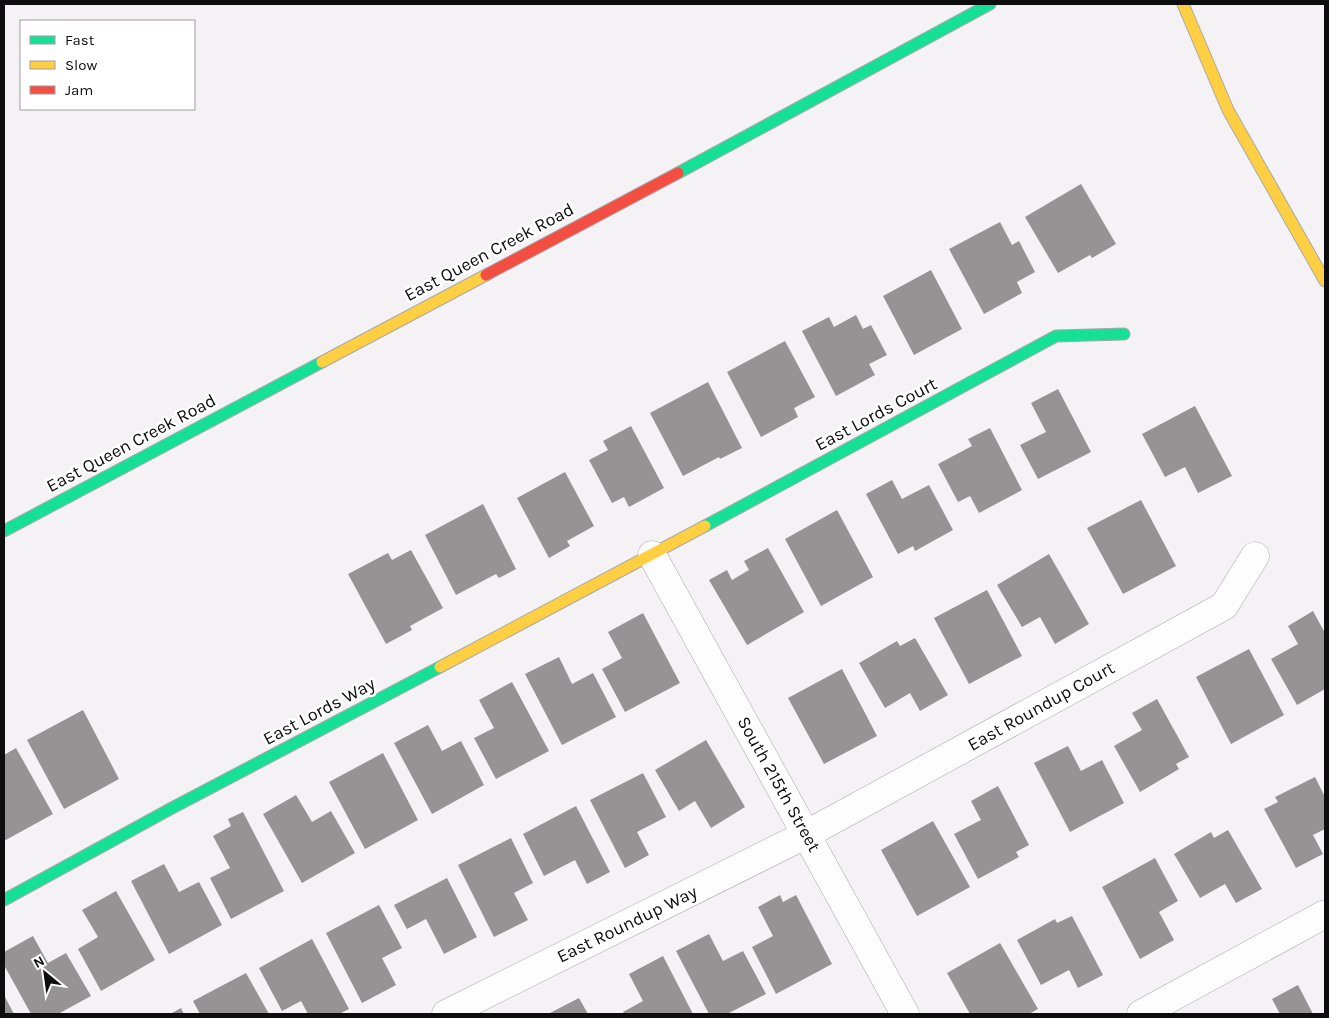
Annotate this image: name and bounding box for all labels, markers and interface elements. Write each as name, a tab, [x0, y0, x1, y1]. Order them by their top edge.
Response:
legend	[20, 20, 195, 110]
text: Fast	[65, 31, 95, 49]
text: Slow	[65, 56, 97, 74]
text: Jam	[65, 81, 93, 99]
street label: East Queen Creek Road	[401, 198, 577, 306]
street label: East Lords Court	[811, 373, 941, 455]
street label: East Queen Creek Road	[43, 389, 219, 497]
street label: East Roundup Court	[964, 656, 1118, 756]
street label: East Lords Way	[259, 672, 379, 750]
street label: South 215th Street	[733, 712, 825, 856]
street label: East Roundup Way	[553, 880, 701, 967]
north arrow	[20, 948, 70, 998]
text: N	[30, 952, 47, 972]

